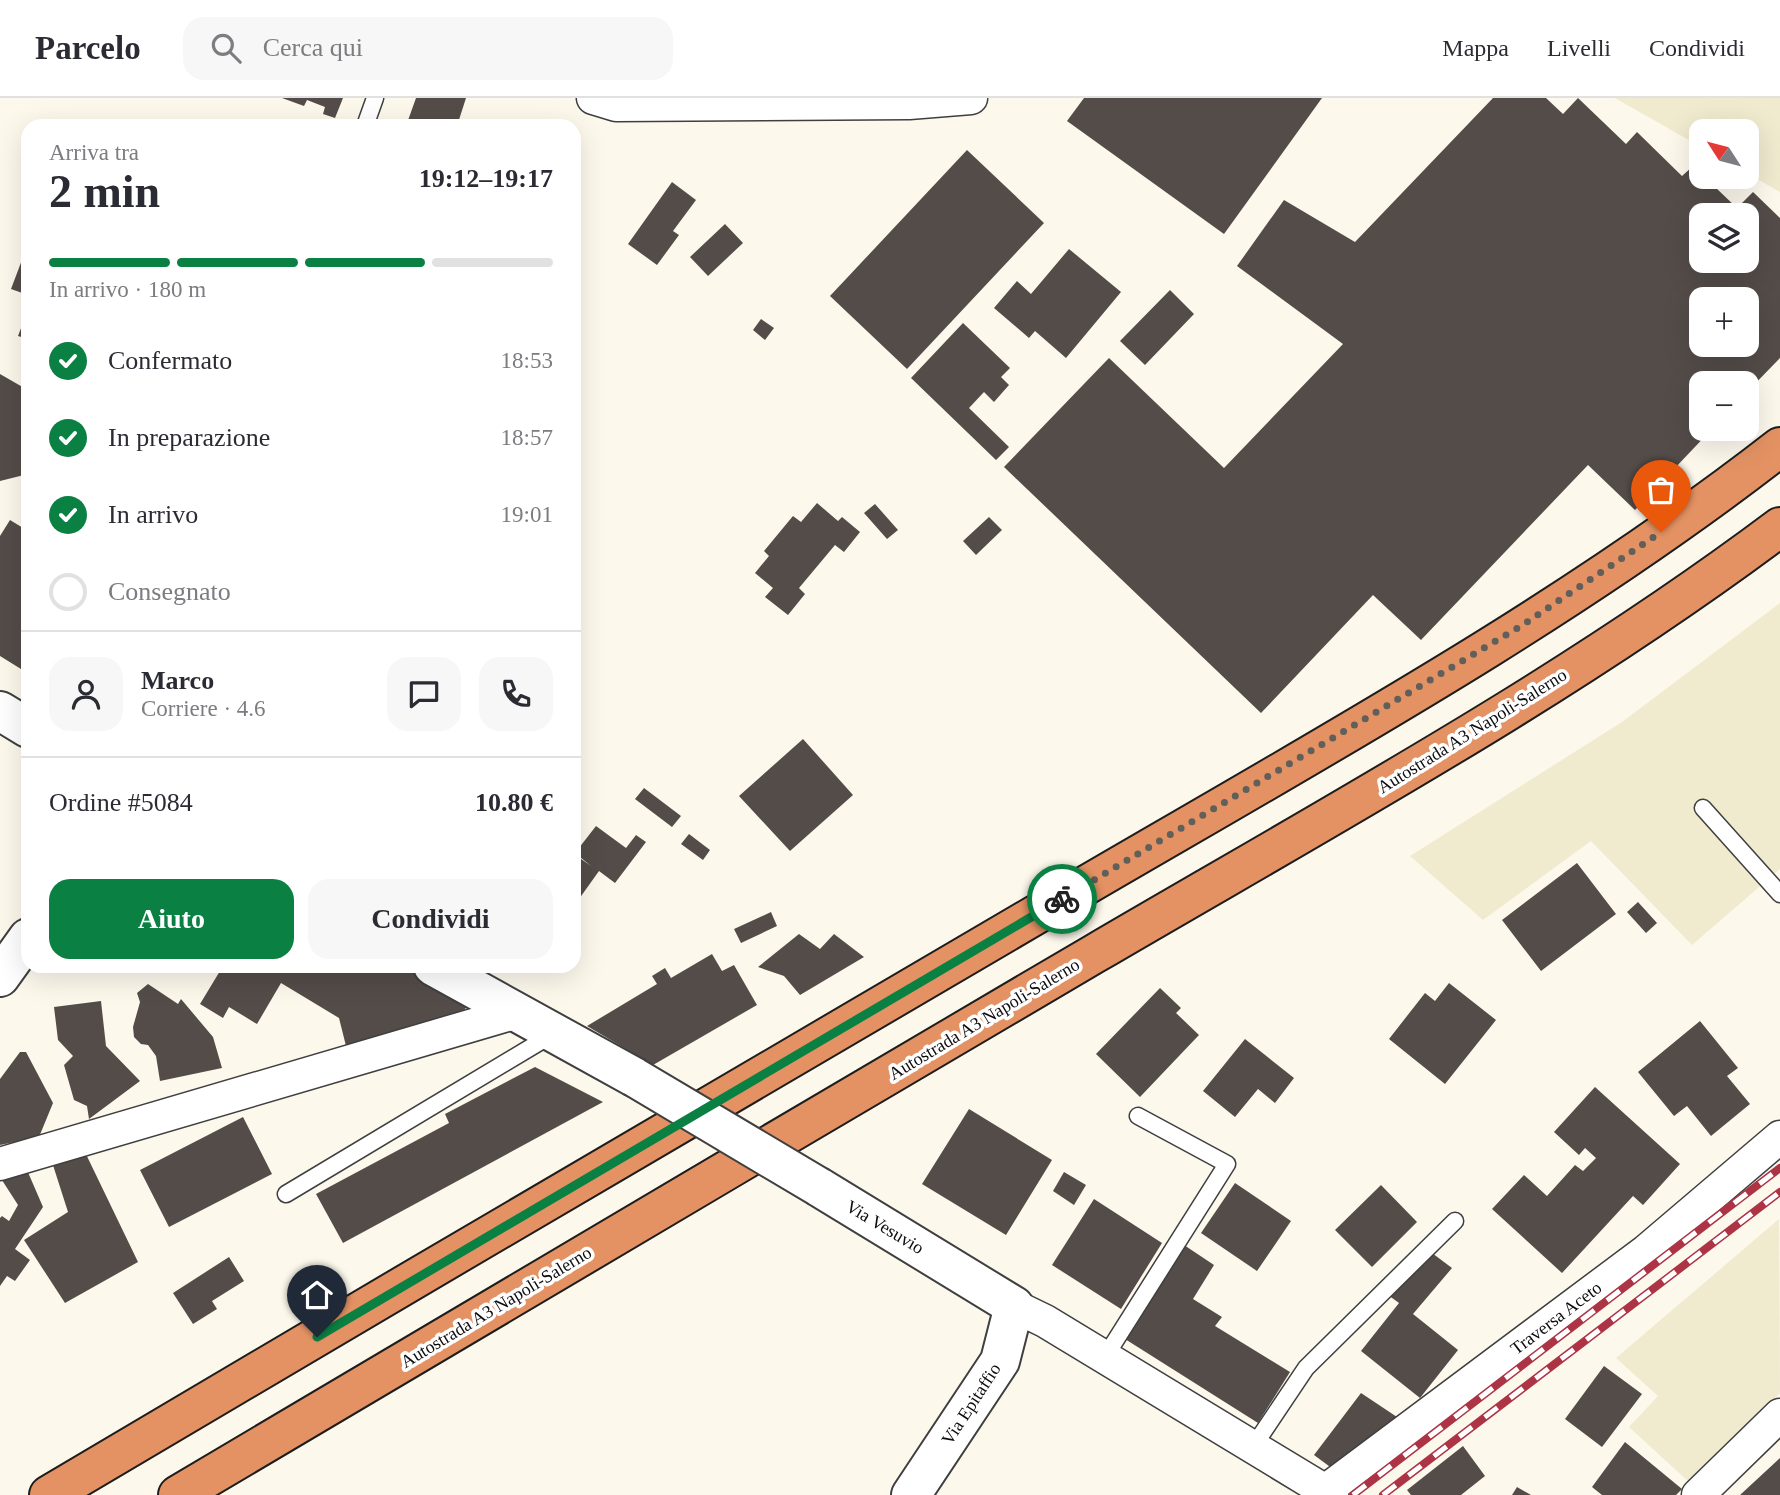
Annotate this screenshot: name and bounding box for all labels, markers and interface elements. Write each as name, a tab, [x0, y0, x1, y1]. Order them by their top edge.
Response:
search box	[183, 17, 673, 80]
icon: search	[207, 29, 245, 67]
text: Parcelo	[35, 30, 141, 66]
text: Cerca qui	[263, 33, 363, 62]
text: Mappa	[1442, 35, 1509, 61]
text: Livelli	[1547, 35, 1611, 61]
text: Condividi	[1649, 35, 1745, 61]
north arrow	[1689, 119, 1759, 189]
map controls	[1689, 119, 1759, 441]
text: Arriva tra	[49, 140, 139, 165]
text: 19:12–19:17	[419, 164, 553, 193]
text: 2 min	[49, 166, 160, 217]
button: layers	[1689, 203, 1759, 273]
text: In arrivo · 180 m	[49, 277, 206, 302]
button: +	[1689, 287, 1759, 357]
icon: check	[49, 342, 87, 380]
text: Confermato	[108, 346, 232, 375]
text: 18:53	[501, 348, 553, 373]
button: −	[1689, 371, 1759, 441]
icon: check	[49, 419, 87, 457]
text: In preparazione	[108, 423, 270, 452]
text: 18:57	[501, 425, 553, 450]
pin	[1631, 460, 1691, 532]
icon: bag	[1642, 471, 1680, 509]
icon: check	[49, 496, 87, 534]
text: In arrivo	[108, 500, 198, 529]
text: 19:01	[501, 502, 553, 527]
text: Consegnato	[108, 577, 231, 606]
button: person	[49, 657, 123, 731]
button: chat	[387, 657, 461, 731]
button: phone	[479, 657, 553, 731]
street label: Autostrada A3 Napoli-Salerno	[1374, 665, 1570, 797]
text: Marco	[141, 666, 214, 695]
text: Corriere · 4.6	[141, 696, 266, 721]
text: Ordine #5084	[49, 788, 193, 817]
text: 10.80 €	[475, 788, 553, 817]
courier	[1027, 864, 1097, 934]
button: Aiuto	[49, 879, 294, 959]
button: Condividi	[308, 879, 553, 959]
icon: bike	[1043, 880, 1081, 918]
street label: Autostrada A3 Napoli-Salerno	[885, 954, 1083, 1084]
street label: Via Vesuvio	[843, 1196, 927, 1258]
street label: Autostrada A3 Napoli-Salerno	[397, 1242, 595, 1372]
pin	[287, 1265, 347, 1337]
icon: home	[298, 1276, 336, 1314]
street label: Traversa Aceto	[1507, 1277, 1605, 1359]
street label: Via Epitaffio	[937, 1360, 1005, 1448]

